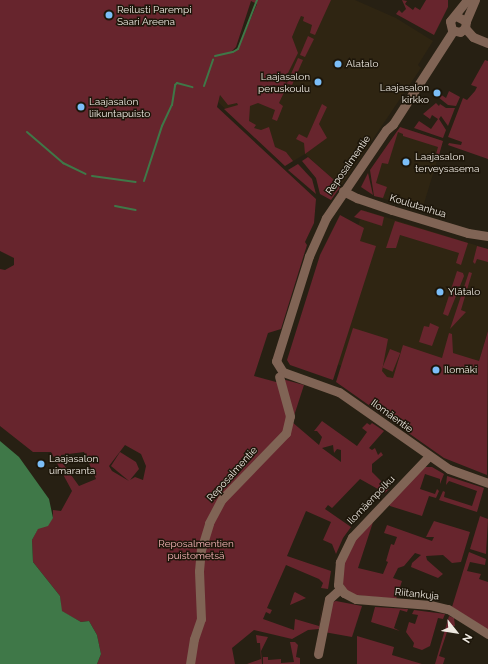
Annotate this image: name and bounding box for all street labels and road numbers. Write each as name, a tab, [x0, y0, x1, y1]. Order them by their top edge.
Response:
street label: Reposalmentie	[323, 133, 373, 197]
street label: Koulutanhua	[388, 192, 448, 220]
street label: Ilomäentie	[369, 397, 415, 435]
street label: Reposalmentie	[204, 444, 260, 504]
street label: Ilomäenpolku	[345, 473, 397, 527]
street label: Riitankuja	[394, 586, 440, 602]

